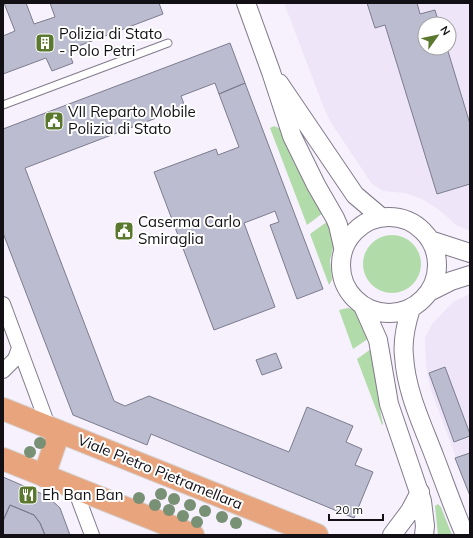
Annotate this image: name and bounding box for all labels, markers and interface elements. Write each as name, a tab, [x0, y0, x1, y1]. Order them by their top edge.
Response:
north arrow	[417, 16, 457, 56]
text: N	[437, 23, 454, 38]
place label: Polizia di Stato - Polo Petri	[59, 24, 162, 60]
building icon: Polizia di Stato - Polo Petri	[34, 32, 56, 54]
place label: VII Reparto Mobile Polizia di Stato	[68, 102, 196, 138]
public building icon: VII Reparto Mobile Polizia di Stato	[43, 110, 65, 132]
place label: Caserma Carlo Smiraglia	[138, 212, 241, 248]
public building icon: Caserma Carlo Smiraglia	[113, 220, 135, 242]
street label: Viale Pietro Pietramellara	[75, 430, 245, 513]
restaurant icon: Eh Ban Ban	[17, 484, 39, 506]
place label: Eh Ban Ban	[42, 485, 123, 504]
scale bar	[329, 496, 383, 522]
text: 20 m	[335, 502, 363, 517]

